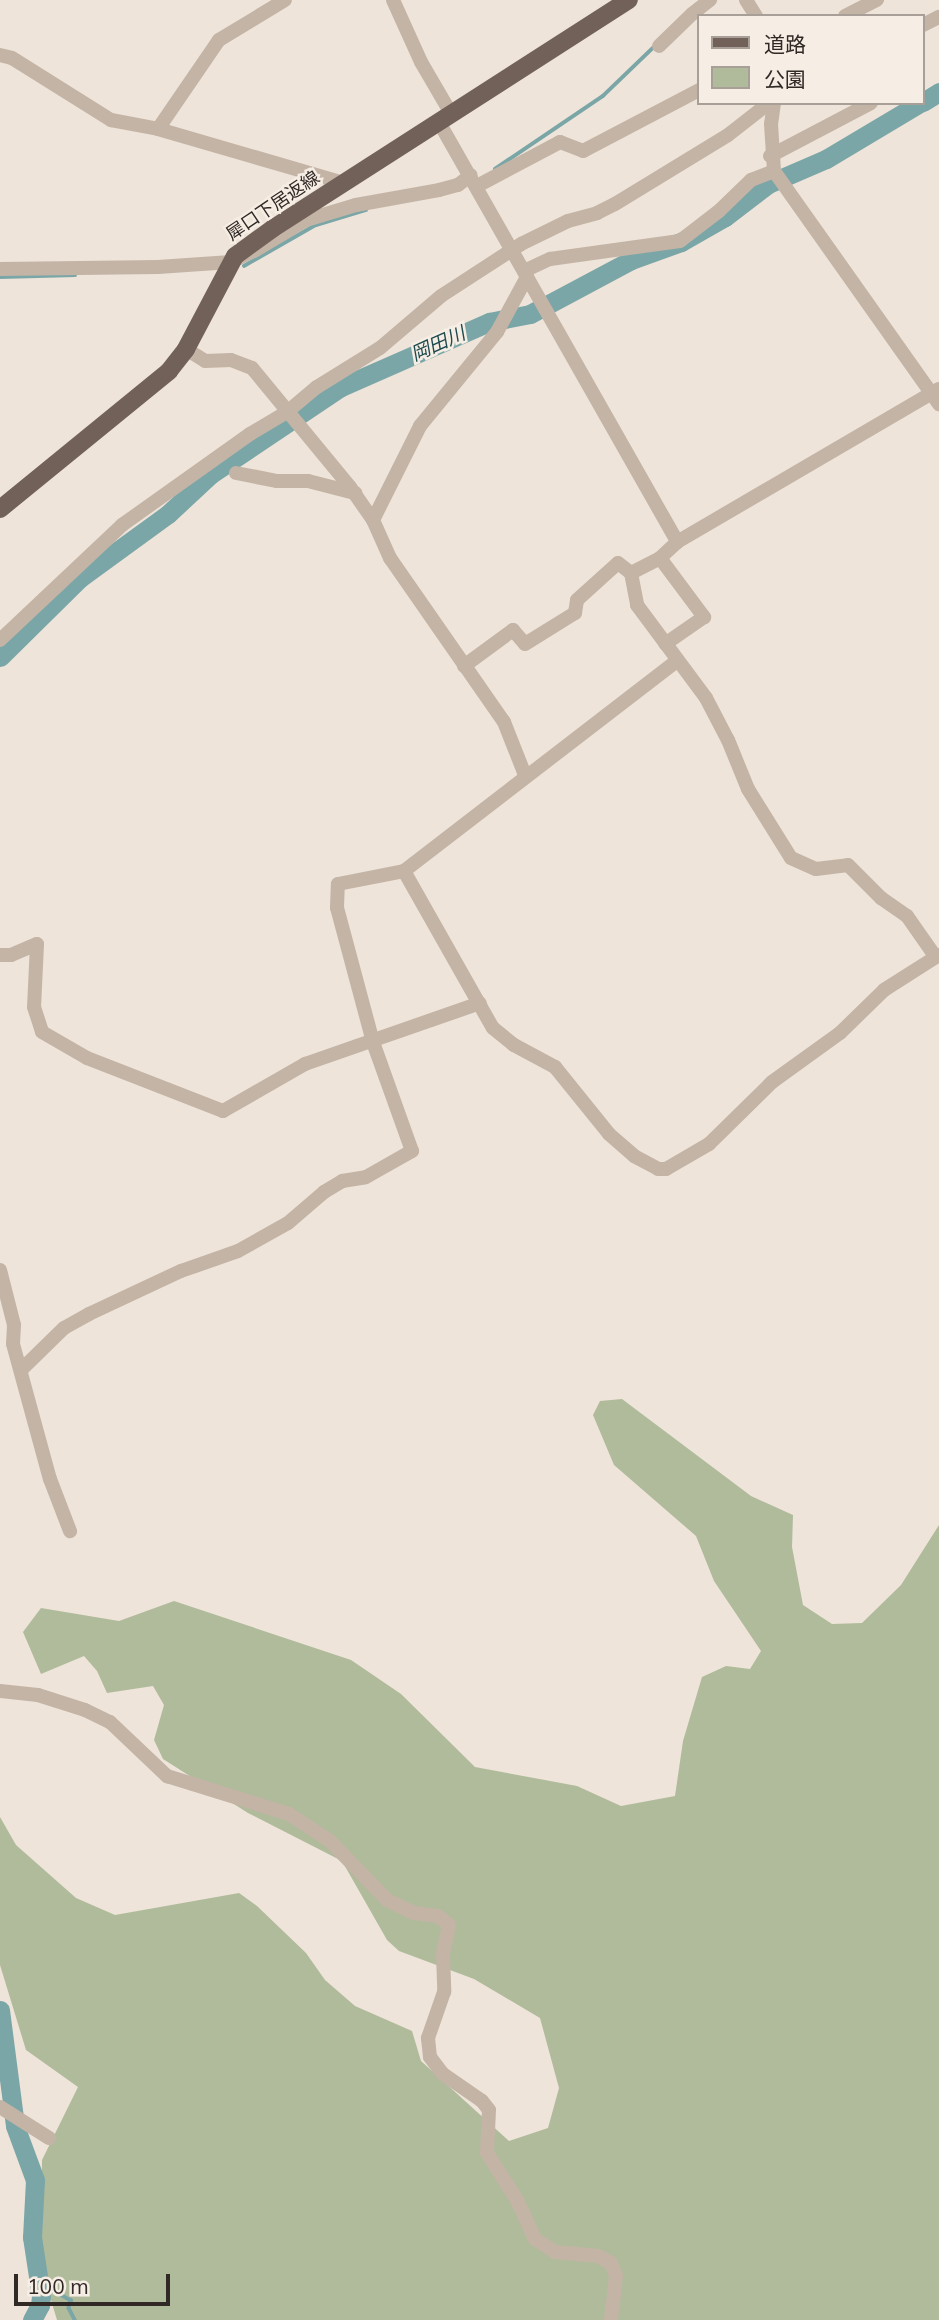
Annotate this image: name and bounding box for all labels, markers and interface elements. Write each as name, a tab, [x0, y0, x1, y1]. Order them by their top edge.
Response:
legend	[698, 14, 925, 105]
text: 道路	[764, 31, 806, 57]
text: 公園	[764, 66, 806, 92]
street label: 犀口下居返線	[222, 167, 324, 245]
water label: 岡田川	[407, 322, 469, 366]
scale bar	[18, 2260, 173, 2304]
text: 100 m	[27, 2273, 89, 2299]

